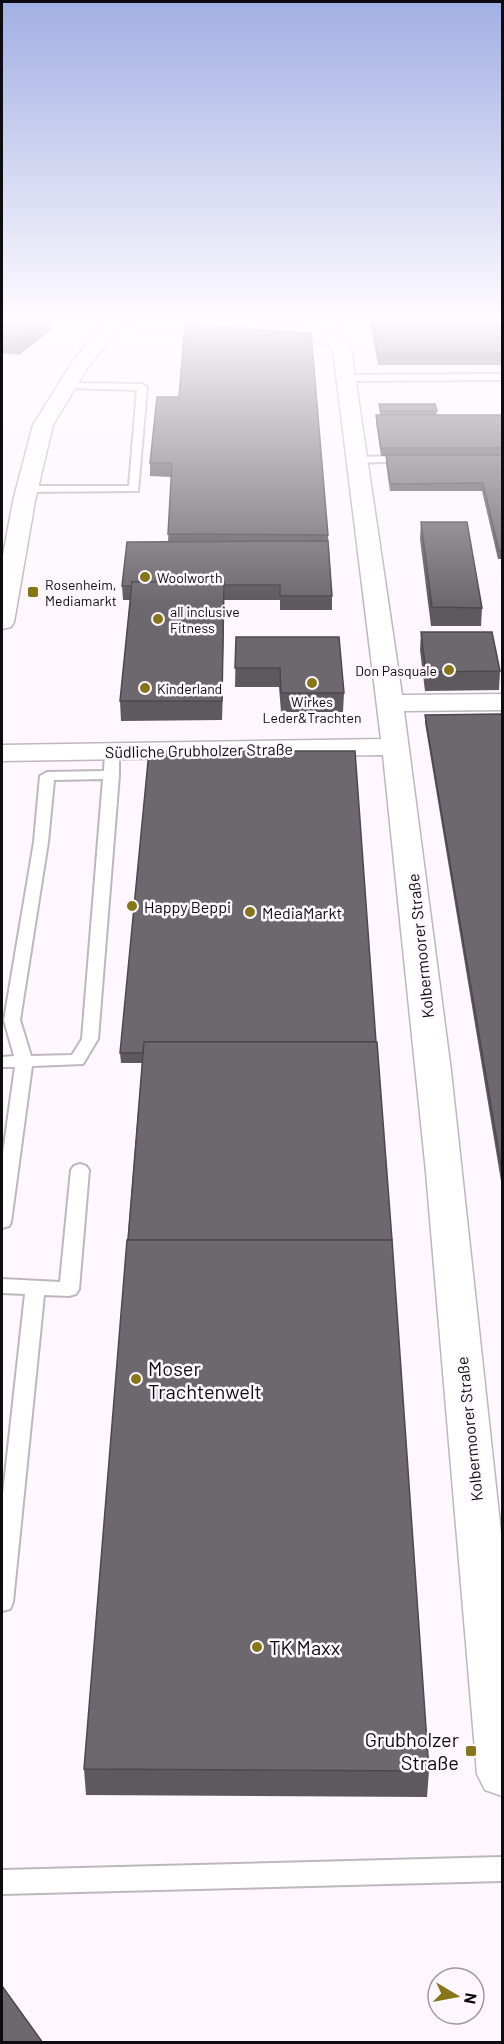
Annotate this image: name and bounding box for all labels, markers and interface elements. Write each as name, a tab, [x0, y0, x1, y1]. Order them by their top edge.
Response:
place label: Woolworth	[157, 569, 223, 586]
marker: Woolworth	[138, 570, 152, 584]
place label: Rosenheim, Mediamarkt	[45, 576, 117, 609]
marker: Rosenheim, Mediamarkt	[26, 585, 40, 599]
place label: all inclusive Fitness	[170, 603, 240, 636]
marker: all inclusive Fitness	[151, 612, 165, 626]
place label: Don Pasquale	[355, 662, 437, 679]
marker: Don Pasquale	[442, 663, 456, 677]
marker: Wirkes Leder&Trachten	[305, 676, 319, 690]
place label: Kinderland	[157, 680, 222, 697]
marker: Kinderland	[138, 681, 152, 695]
place label: Wirkes Leder&Trachten	[263, 693, 362, 726]
street label: Südliche Grubholzer Straße	[105, 739, 293, 761]
street label: Kolbermoorer Straße	[403, 873, 437, 1019]
place label: Happy Beppi	[144, 897, 231, 916]
marker: Happy Beppi	[125, 899, 139, 913]
place label: MediaMarkt	[262, 903, 342, 922]
marker: MediaMarkt	[243, 905, 257, 919]
place label: Moser Trachtenwelt	[148, 1356, 262, 1403]
street label: Kolbermoorer Straße	[452, 1356, 486, 1502]
marker: Moser Trachtenwelt	[129, 1372, 143, 1386]
place label: TK Maxx	[269, 1635, 341, 1659]
marker: TK Maxx	[250, 1640, 264, 1654]
place label: Grubholzer Straße	[365, 1727, 459, 1774]
marker: Grubholzer Straße	[464, 1744, 478, 1758]
north arrow	[426, 1966, 486, 2026]
text: N	[461, 1992, 482, 2006]

